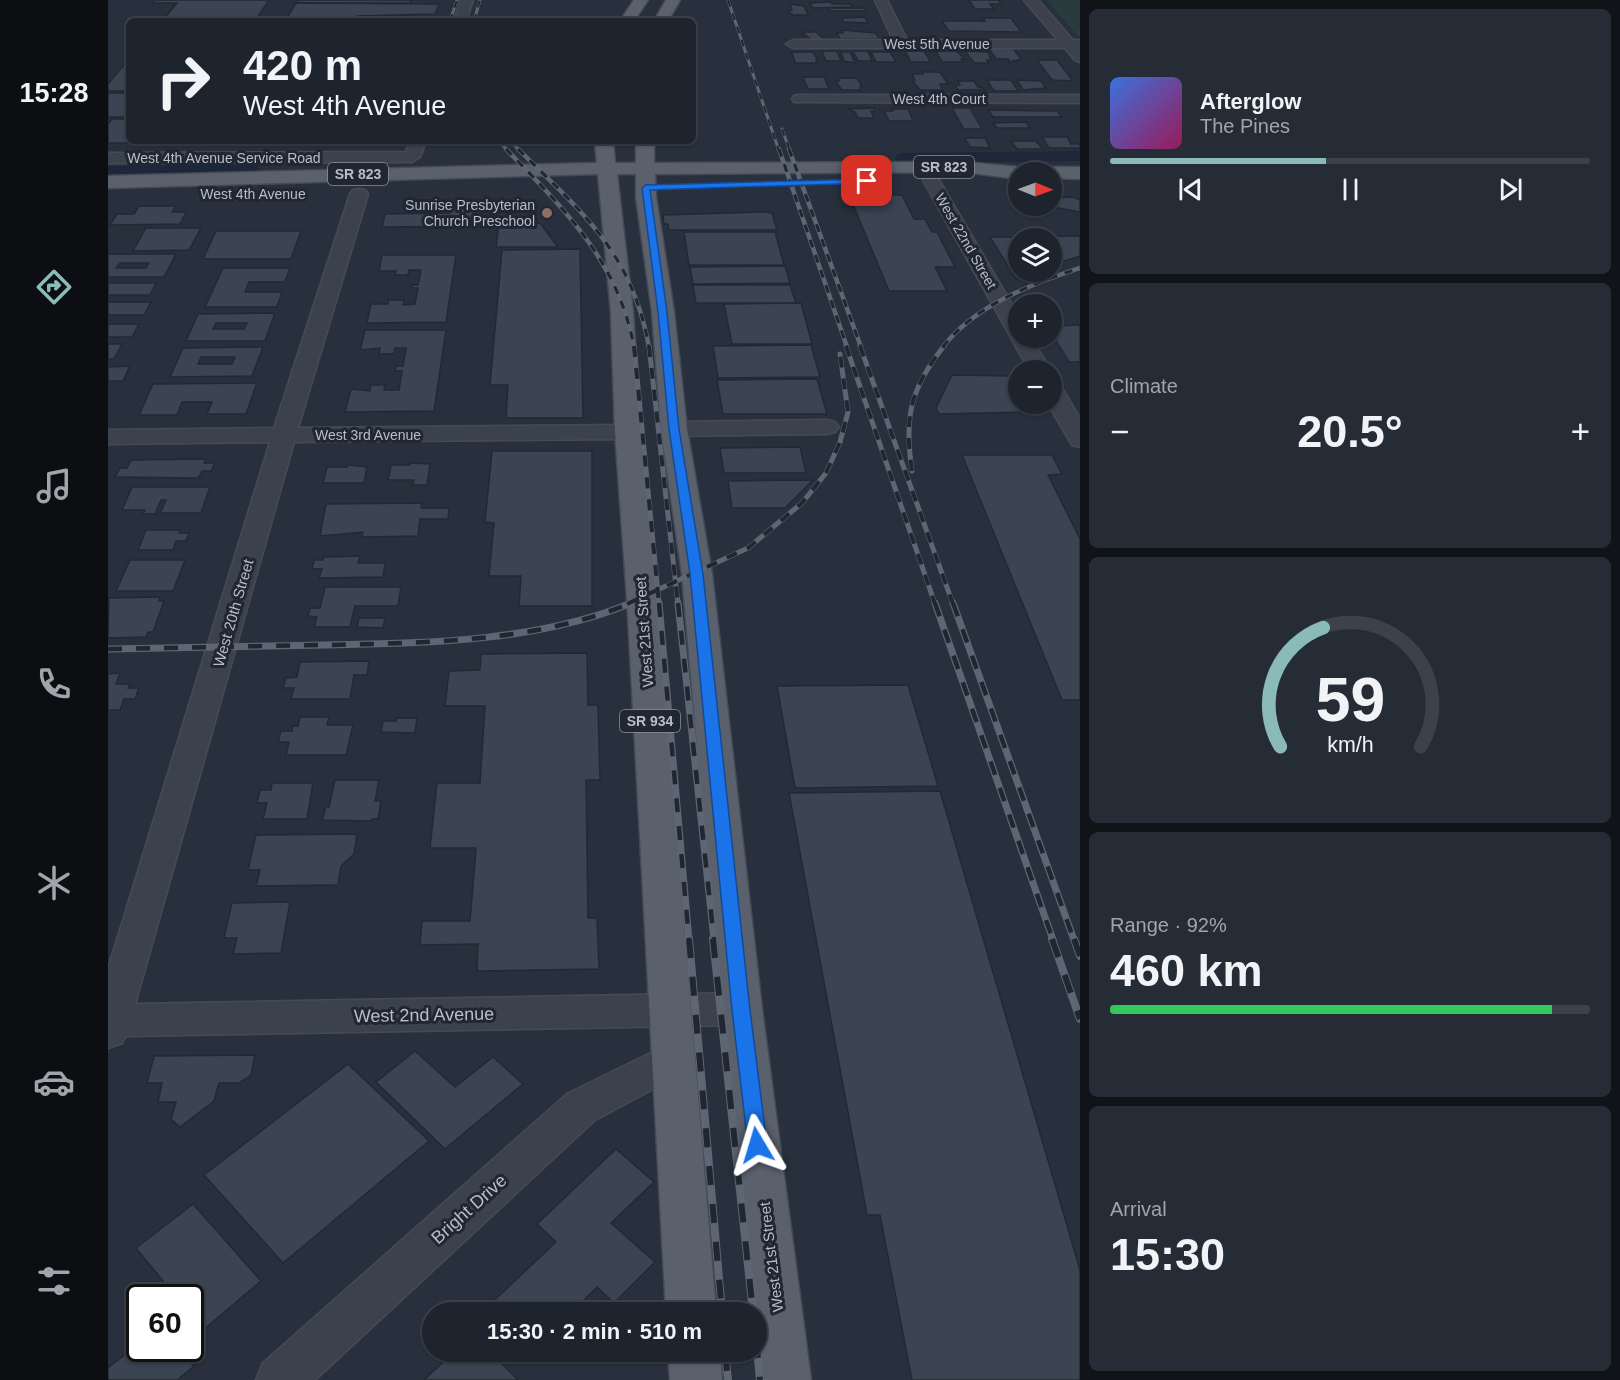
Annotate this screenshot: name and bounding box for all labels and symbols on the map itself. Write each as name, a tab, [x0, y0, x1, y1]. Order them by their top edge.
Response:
street label: West 5th Avenue	[884, 36, 990, 52]
street label: West 4th Court	[892, 91, 986, 107]
street label: West 4th Avenue Service Road	[127, 150, 321, 166]
pin	[841, 155, 892, 206]
road number: SR 823	[914, 156, 974, 178]
north arrow	[1008, 162, 1062, 216]
road number: SR 823	[328, 163, 388, 185]
street label: West 4th Avenue	[200, 186, 306, 202]
street label: West 22nd Street	[932, 190, 1000, 292]
place label: Sunrise Presbyterian Church Preschool	[405, 197, 535, 229]
marker: Sunrise Presbyterian Church Preschool	[540, 206, 554, 220]
street label: West 3rd Avenue	[315, 427, 421, 443]
street label: West 20th Street	[209, 556, 257, 669]
street label: West 21st Street	[632, 575, 656, 688]
road number: SR 934	[620, 710, 680, 732]
street label: West 2nd Avenue	[354, 1004, 494, 1026]
position arrow	[725, 1113, 789, 1177]
street label: Bright Drive	[427, 1170, 511, 1248]
street label: West 21st Street	[756, 1200, 786, 1313]
speed limit sign: 60	[126, 1284, 204, 1362]

